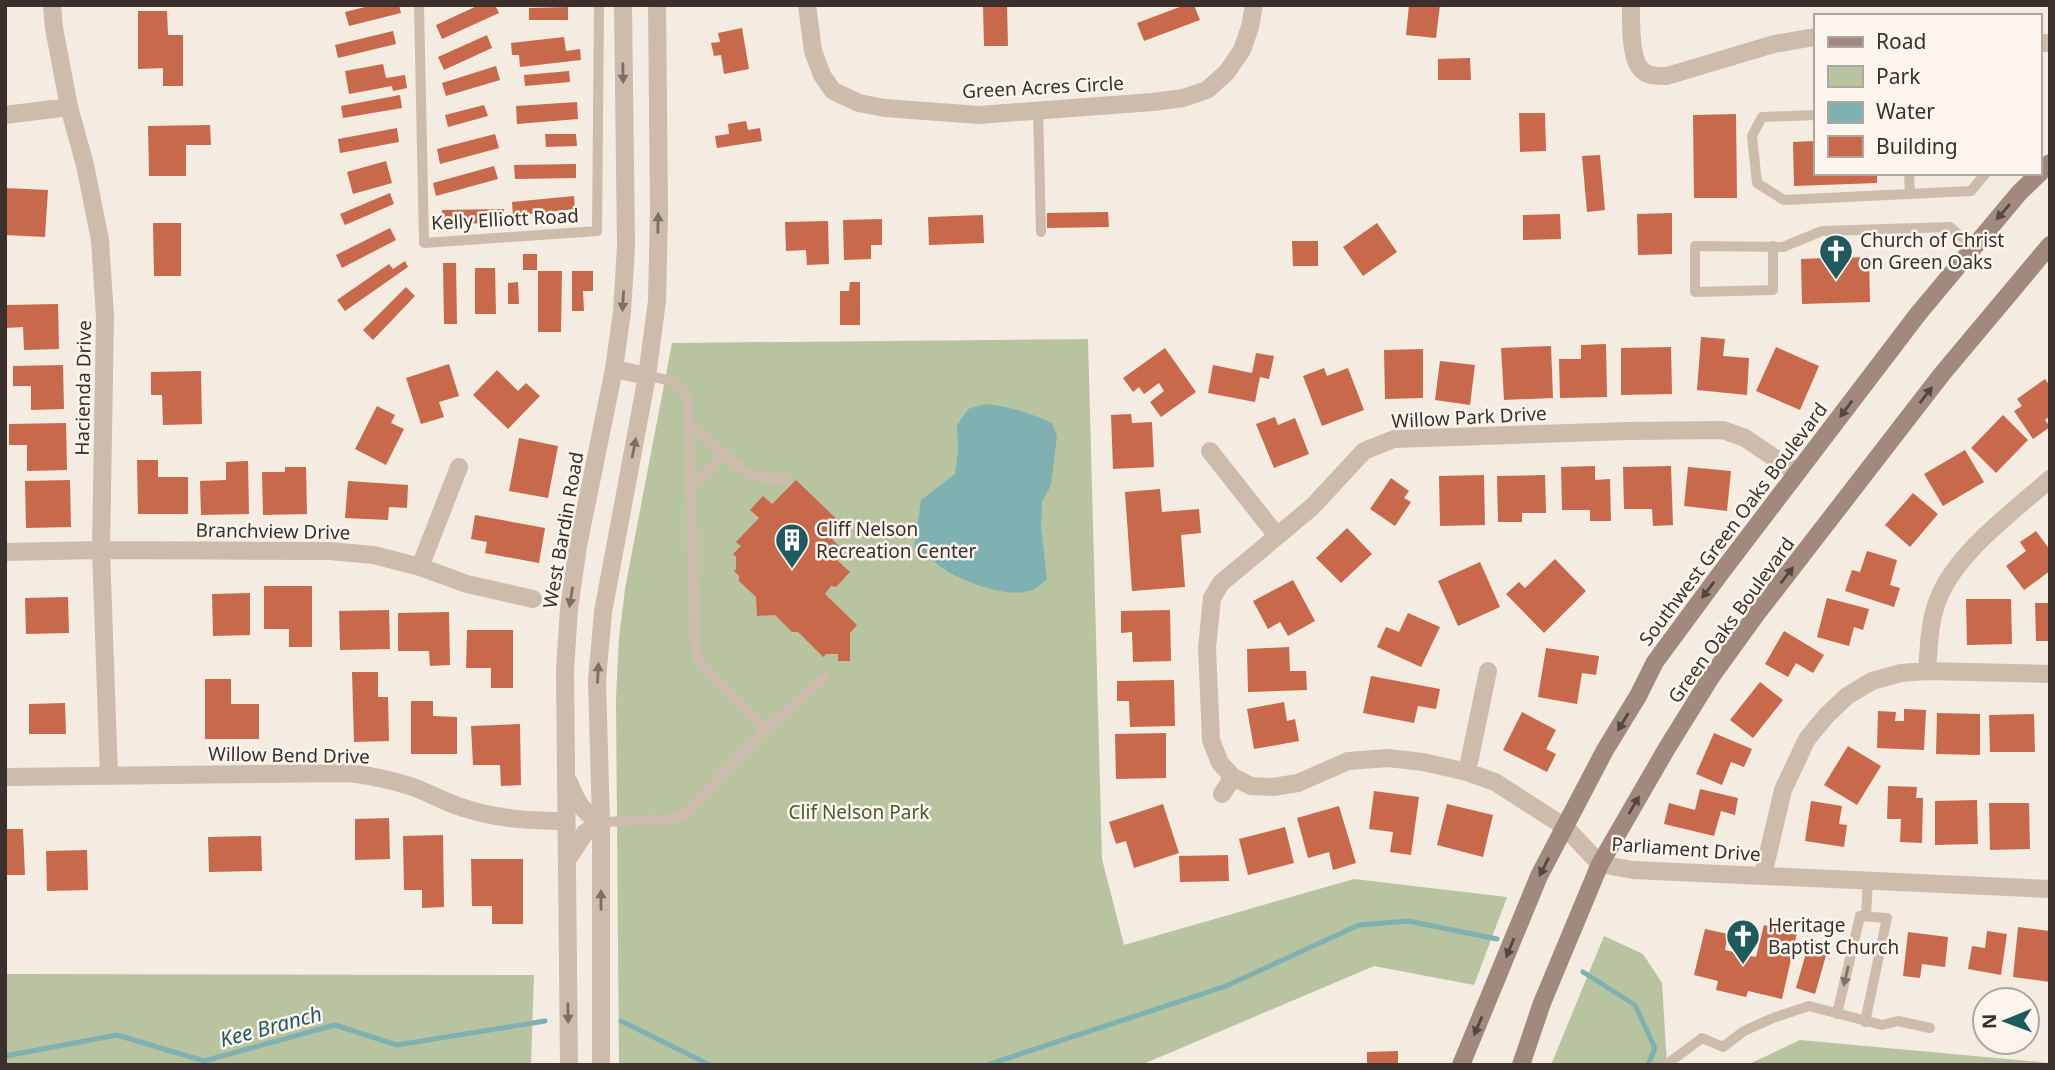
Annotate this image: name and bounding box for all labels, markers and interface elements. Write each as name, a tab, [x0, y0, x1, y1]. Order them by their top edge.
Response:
legend	[1814, 14, 2041, 175]
text: Road	[1876, 27, 1926, 55]
text: Park	[1876, 62, 1921, 90]
one-way arrow	[618, 63, 629, 85]
street label: Green Acres Circle	[961, 70, 1125, 104]
text: Water	[1876, 97, 1935, 125]
text: Building	[1876, 132, 1958, 160]
street label: Kelly Elliott Road	[430, 202, 580, 236]
one-way arrow	[1996, 204, 2011, 221]
one-way arrow	[653, 211, 664, 233]
place label: Church of Christ on Green Oaks	[1860, 227, 2004, 275]
church icon: Church of Christ on Green Oaks	[1817, 232, 1855, 281]
one-way arrow	[617, 290, 628, 312]
street label: Hacienda Drive	[69, 320, 97, 456]
one-way arrow	[1919, 386, 1933, 404]
street label: Southwest Green Oaks Boulevard	[1634, 398, 1832, 650]
street label: Willow Park Drive	[1391, 400, 1547, 434]
one-way arrow	[1838, 400, 1853, 418]
one-way arrow	[628, 437, 639, 459]
street label: West Bardin Road	[536, 450, 590, 610]
place label: Cliff Nelson Recreation Center	[816, 516, 976, 564]
street label: Branchview Drive	[195, 517, 351, 545]
building icon: Cliff Nelson Recreation Center	[773, 521, 811, 570]
street label: Green Oaks Boulevard	[1663, 533, 1799, 707]
one-way arrow	[1780, 567, 1795, 585]
one-way arrow	[1701, 581, 1715, 599]
one-way arrow	[565, 586, 576, 608]
one-way arrow	[593, 661, 604, 683]
one-way arrow	[1616, 712, 1629, 731]
street label: Willow Bend Drive	[208, 741, 370, 769]
one-way arrow	[1628, 795, 1640, 815]
park label: Clif Nelson Park	[789, 799, 929, 825]
street label: Parliament Drive	[1611, 831, 1761, 867]
one-way arrow	[1538, 857, 1549, 877]
one-way arrow	[595, 889, 607, 911]
place label: Heritage Baptist Church	[1768, 912, 1899, 960]
church icon: Heritage Baptist Church	[1724, 917, 1762, 966]
one-way arrow	[1505, 937, 1516, 958]
one-way arrow	[1840, 965, 1851, 987]
north arrow	[1971, 986, 2041, 1056]
water label: Kee Branch	[217, 999, 325, 1053]
one-way arrow	[562, 1002, 574, 1024]
text: N	[1976, 1013, 2002, 1029]
one-way arrow	[1472, 1015, 1483, 1036]

